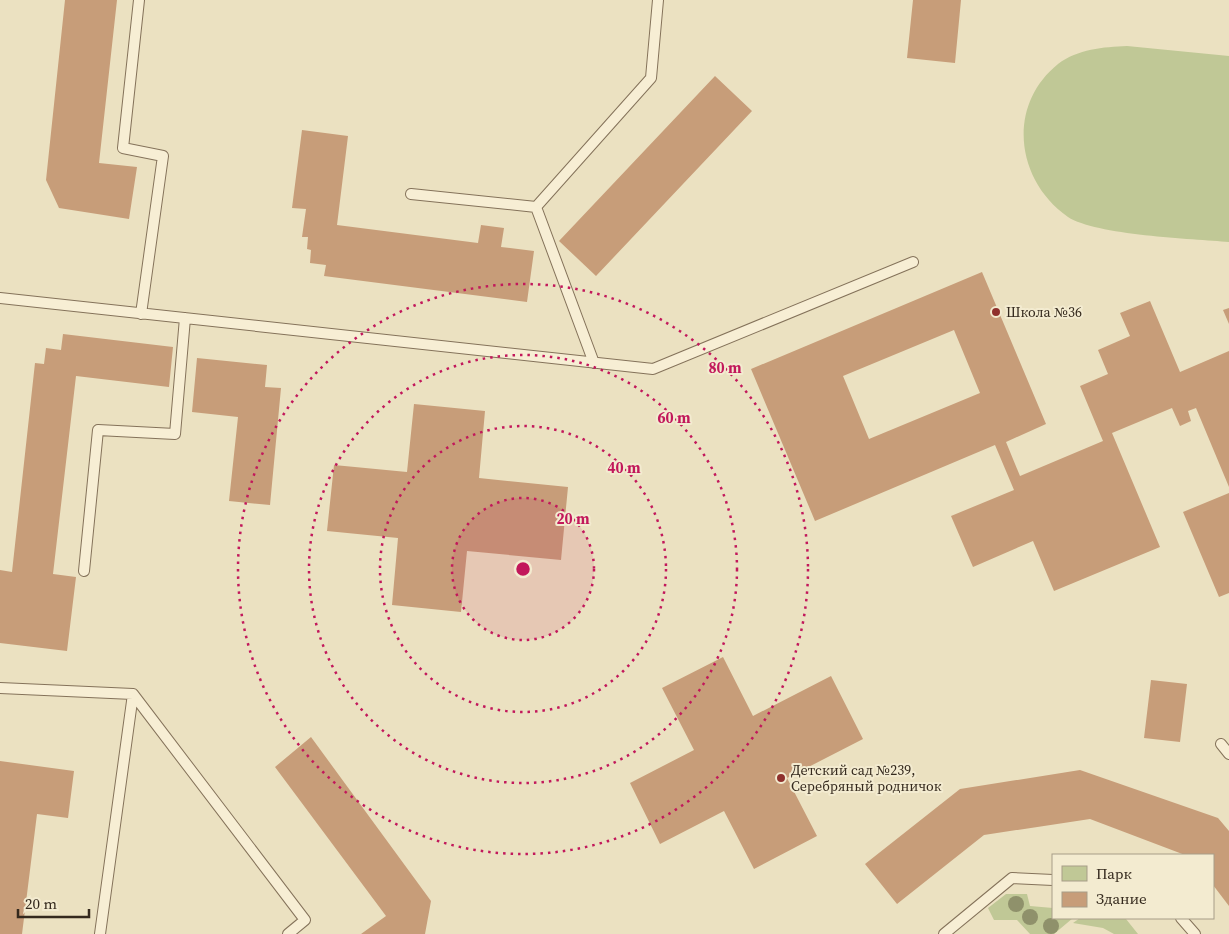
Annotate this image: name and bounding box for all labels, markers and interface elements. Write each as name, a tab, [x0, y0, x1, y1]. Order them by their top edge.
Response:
place label: Школа №36	[1006, 302, 1082, 322]
marker: Школа №36	[990, 306, 1002, 318]
text: 80 m	[708, 357, 742, 378]
text: 60 m	[657, 407, 691, 428]
text: 40 m	[607, 457, 641, 478]
text: 20 m	[556, 508, 590, 529]
centre of rings	[514, 560, 532, 578]
place label: Детский сад №239, Серебряный родничок	[791, 760, 942, 796]
marker: Детский сад №239, Серебряный родничок	[775, 772, 787, 784]
legend	[1052, 854, 1214, 919]
text: Парк	[1096, 863, 1132, 884]
scale bar	[18, 886, 89, 918]
text: Здание	[1096, 888, 1147, 909]
text: 20 m	[25, 893, 57, 914]

